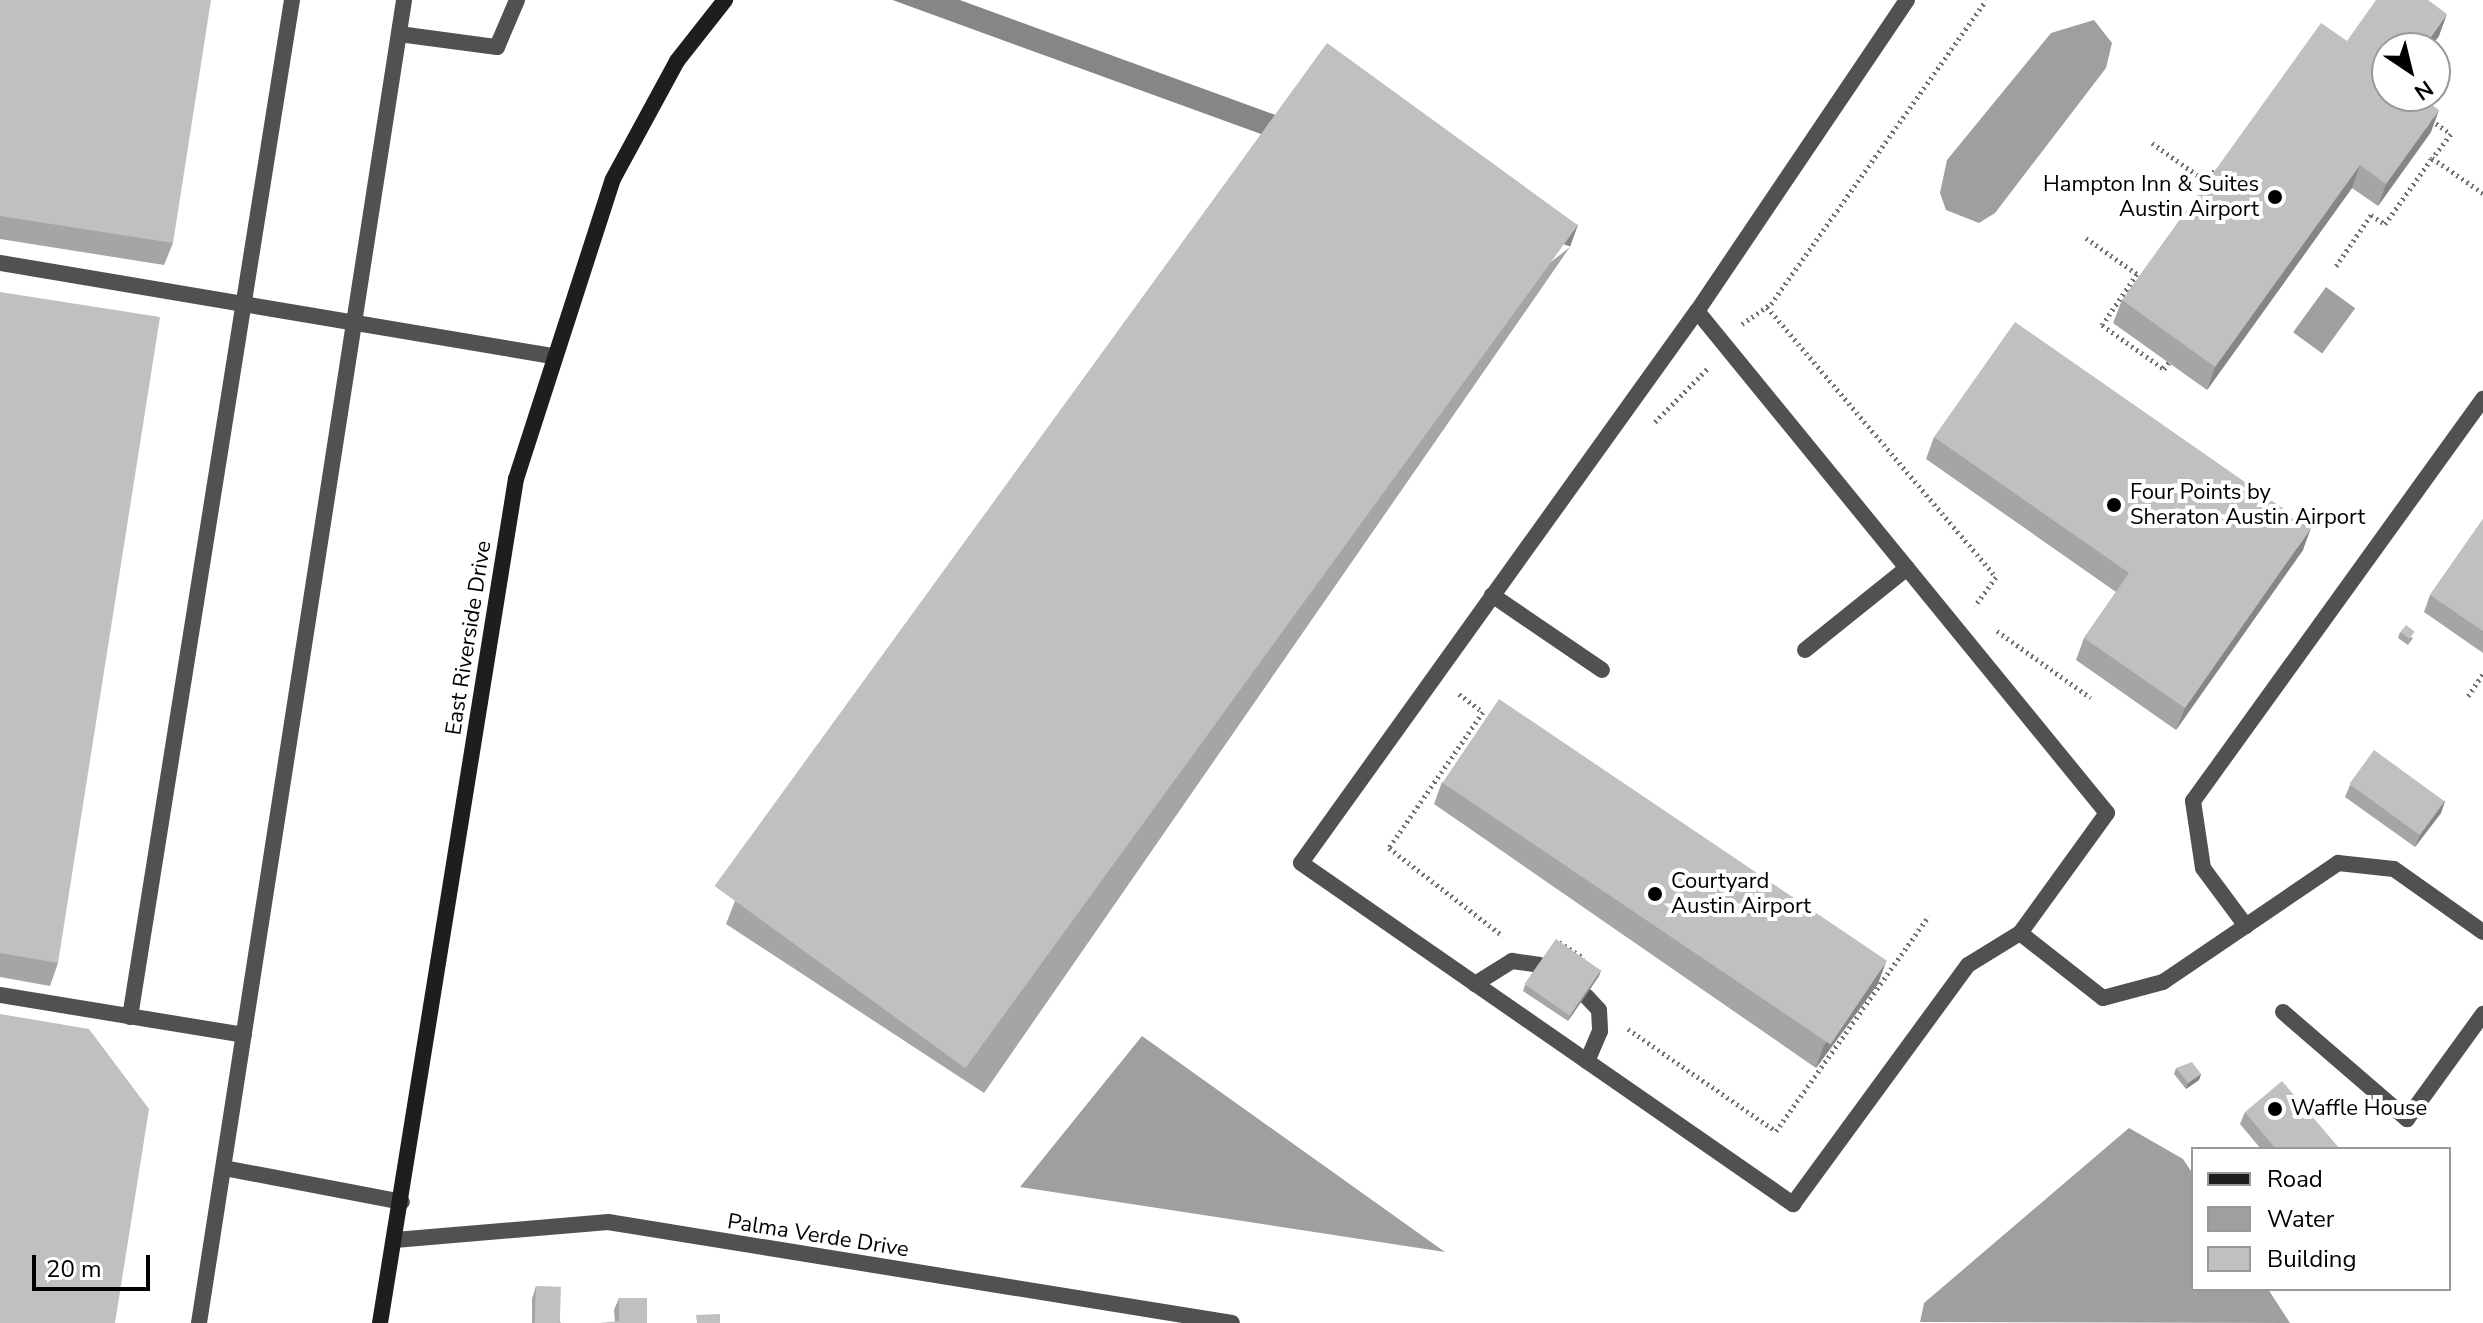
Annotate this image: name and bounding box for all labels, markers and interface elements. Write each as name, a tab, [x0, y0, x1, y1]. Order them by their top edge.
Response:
north arrow	[2371, 32, 2451, 112]
text: N	[2408, 73, 2439, 107]
place label: Hampton Inn & Suites Austin Airport	[2043, 171, 2259, 222]
marker: Hampton Inn & Suites Austin Airport	[2266, 188, 2284, 206]
place label: Four Points by Sheraton Austin Airport	[2130, 479, 2365, 530]
marker: Four Points by Sheraton Austin Airport	[2105, 496, 2123, 514]
street label: East Riverside Drive	[441, 539, 497, 737]
place label: Courtyard Austin Airport	[1671, 868, 1811, 920]
marker: Courtyard Austin Airport	[1646, 885, 1664, 903]
place label: Waffle House	[2291, 1096, 2427, 1122]
marker: Waffle House	[2266, 1100, 2284, 1118]
legend	[2191, 1147, 2451, 1291]
text: Road	[2267, 1163, 2323, 1195]
text: Water	[2267, 1203, 2334, 1235]
street label: Palma Verde Drive	[725, 1209, 911, 1263]
scale bar	[36, 1239, 154, 1289]
text: Building	[2267, 1243, 2357, 1275]
text: 20 m	[46, 1253, 102, 1285]

